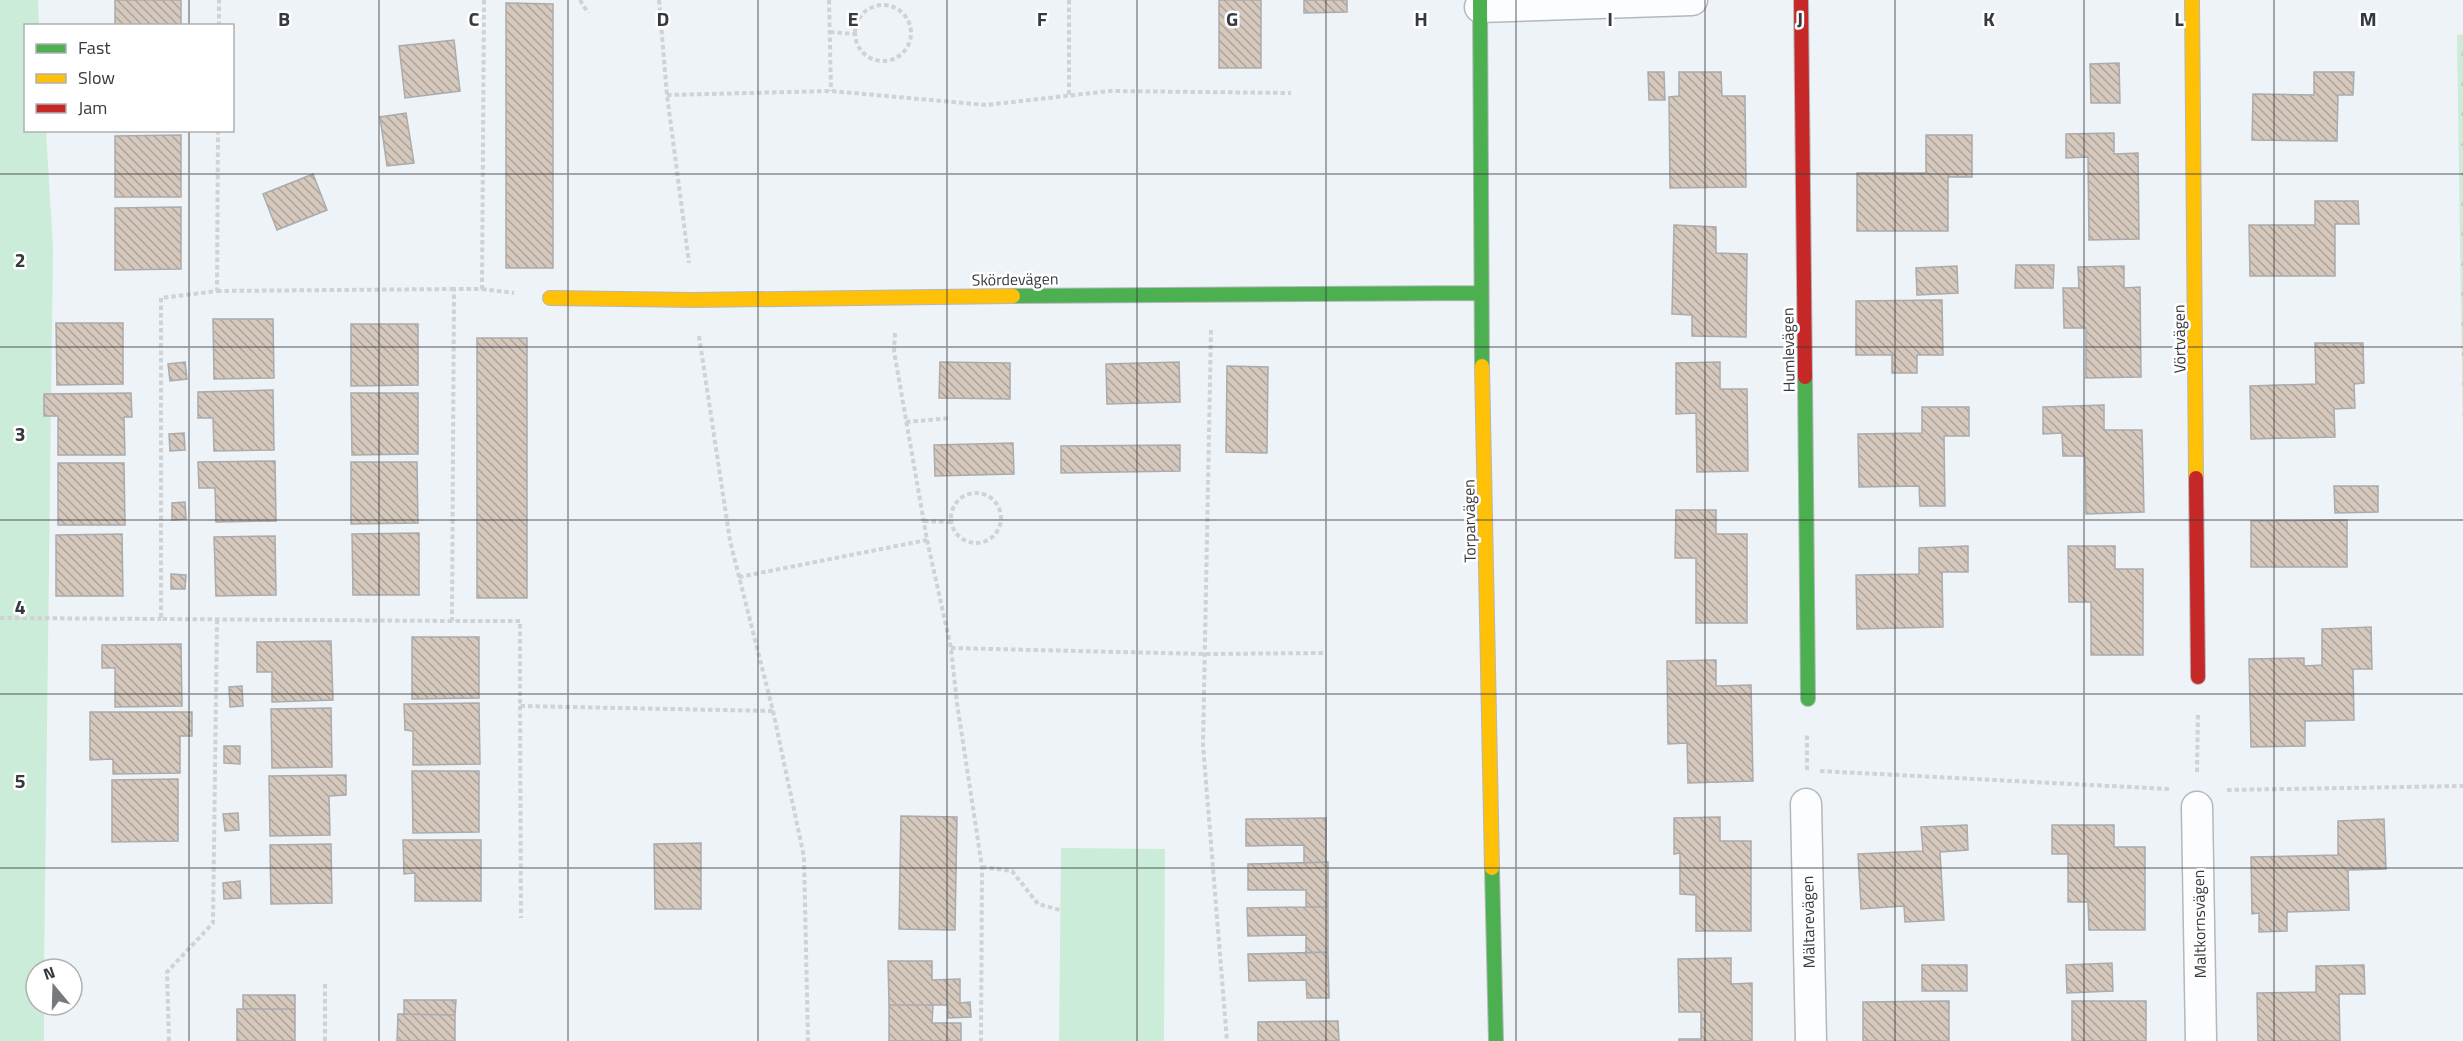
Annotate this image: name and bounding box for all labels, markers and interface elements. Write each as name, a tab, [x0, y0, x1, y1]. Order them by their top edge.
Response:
text: B	[278, 3, 290, 34]
text: C	[469, 3, 480, 34]
text: D	[657, 3, 669, 34]
text: E	[847, 3, 859, 34]
text: F	[1037, 3, 1048, 34]
text: G	[1226, 3, 1238, 34]
text: H	[1414, 3, 1428, 34]
text: I	[1607, 3, 1613, 34]
text: J	[1797, 3, 1803, 34]
text: K	[1983, 3, 1995, 34]
text: L	[2174, 3, 2184, 34]
text: M	[2359, 3, 2377, 34]
legend	[24, 24, 234, 132]
text: Fast	[78, 34, 111, 61]
text: Slow	[78, 64, 115, 91]
text: Jam	[78, 94, 107, 121]
text: 2	[14, 244, 26, 275]
street label: Skördevägen	[971, 266, 1059, 292]
street label: Vörtvägen	[2166, 304, 2192, 374]
street label: Humlevägen	[1775, 307, 1801, 393]
text: 3	[14, 418, 26, 449]
street label: Torparvägen	[1456, 479, 1482, 563]
text: 4	[14, 591, 26, 622]
text: 5	[14, 765, 26, 796]
street label: Maltkornsvägen	[2186, 869, 2212, 979]
street label: Mältarevägen	[1795, 876, 1821, 968]
north arrow	[24, 957, 84, 1017]
text: N	[40, 960, 58, 986]

